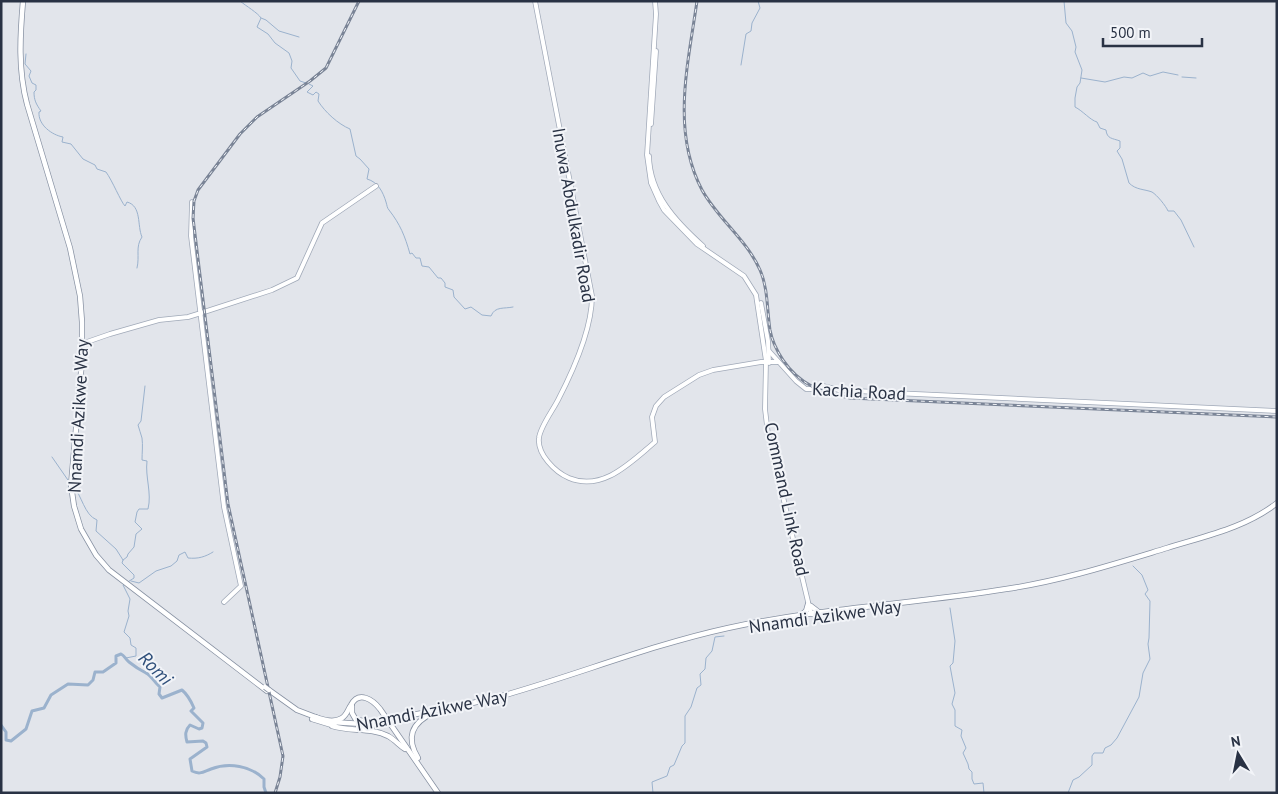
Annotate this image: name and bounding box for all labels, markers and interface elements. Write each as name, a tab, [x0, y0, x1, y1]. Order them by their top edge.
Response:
scale bar	[1103, 15, 1202, 47]
text: 500 m	[1110, 23, 1151, 42]
street label: Inuwa Abdulkadir Road	[547, 126, 601, 304]
street label: Nnamdi Azikwe Way	[62, 338, 94, 493]
street label: Kachia Road	[811, 377, 907, 405]
street label: Command Link Road	[759, 420, 815, 578]
street label: Nnamdi Azikwe Way	[747, 594, 903, 638]
water label: Romi	[134, 646, 179, 691]
street label: Nnamdi Azikwe Way	[354, 684, 510, 736]
north arrow	[1213, 729, 1263, 779]
text: N	[1230, 732, 1242, 751]

